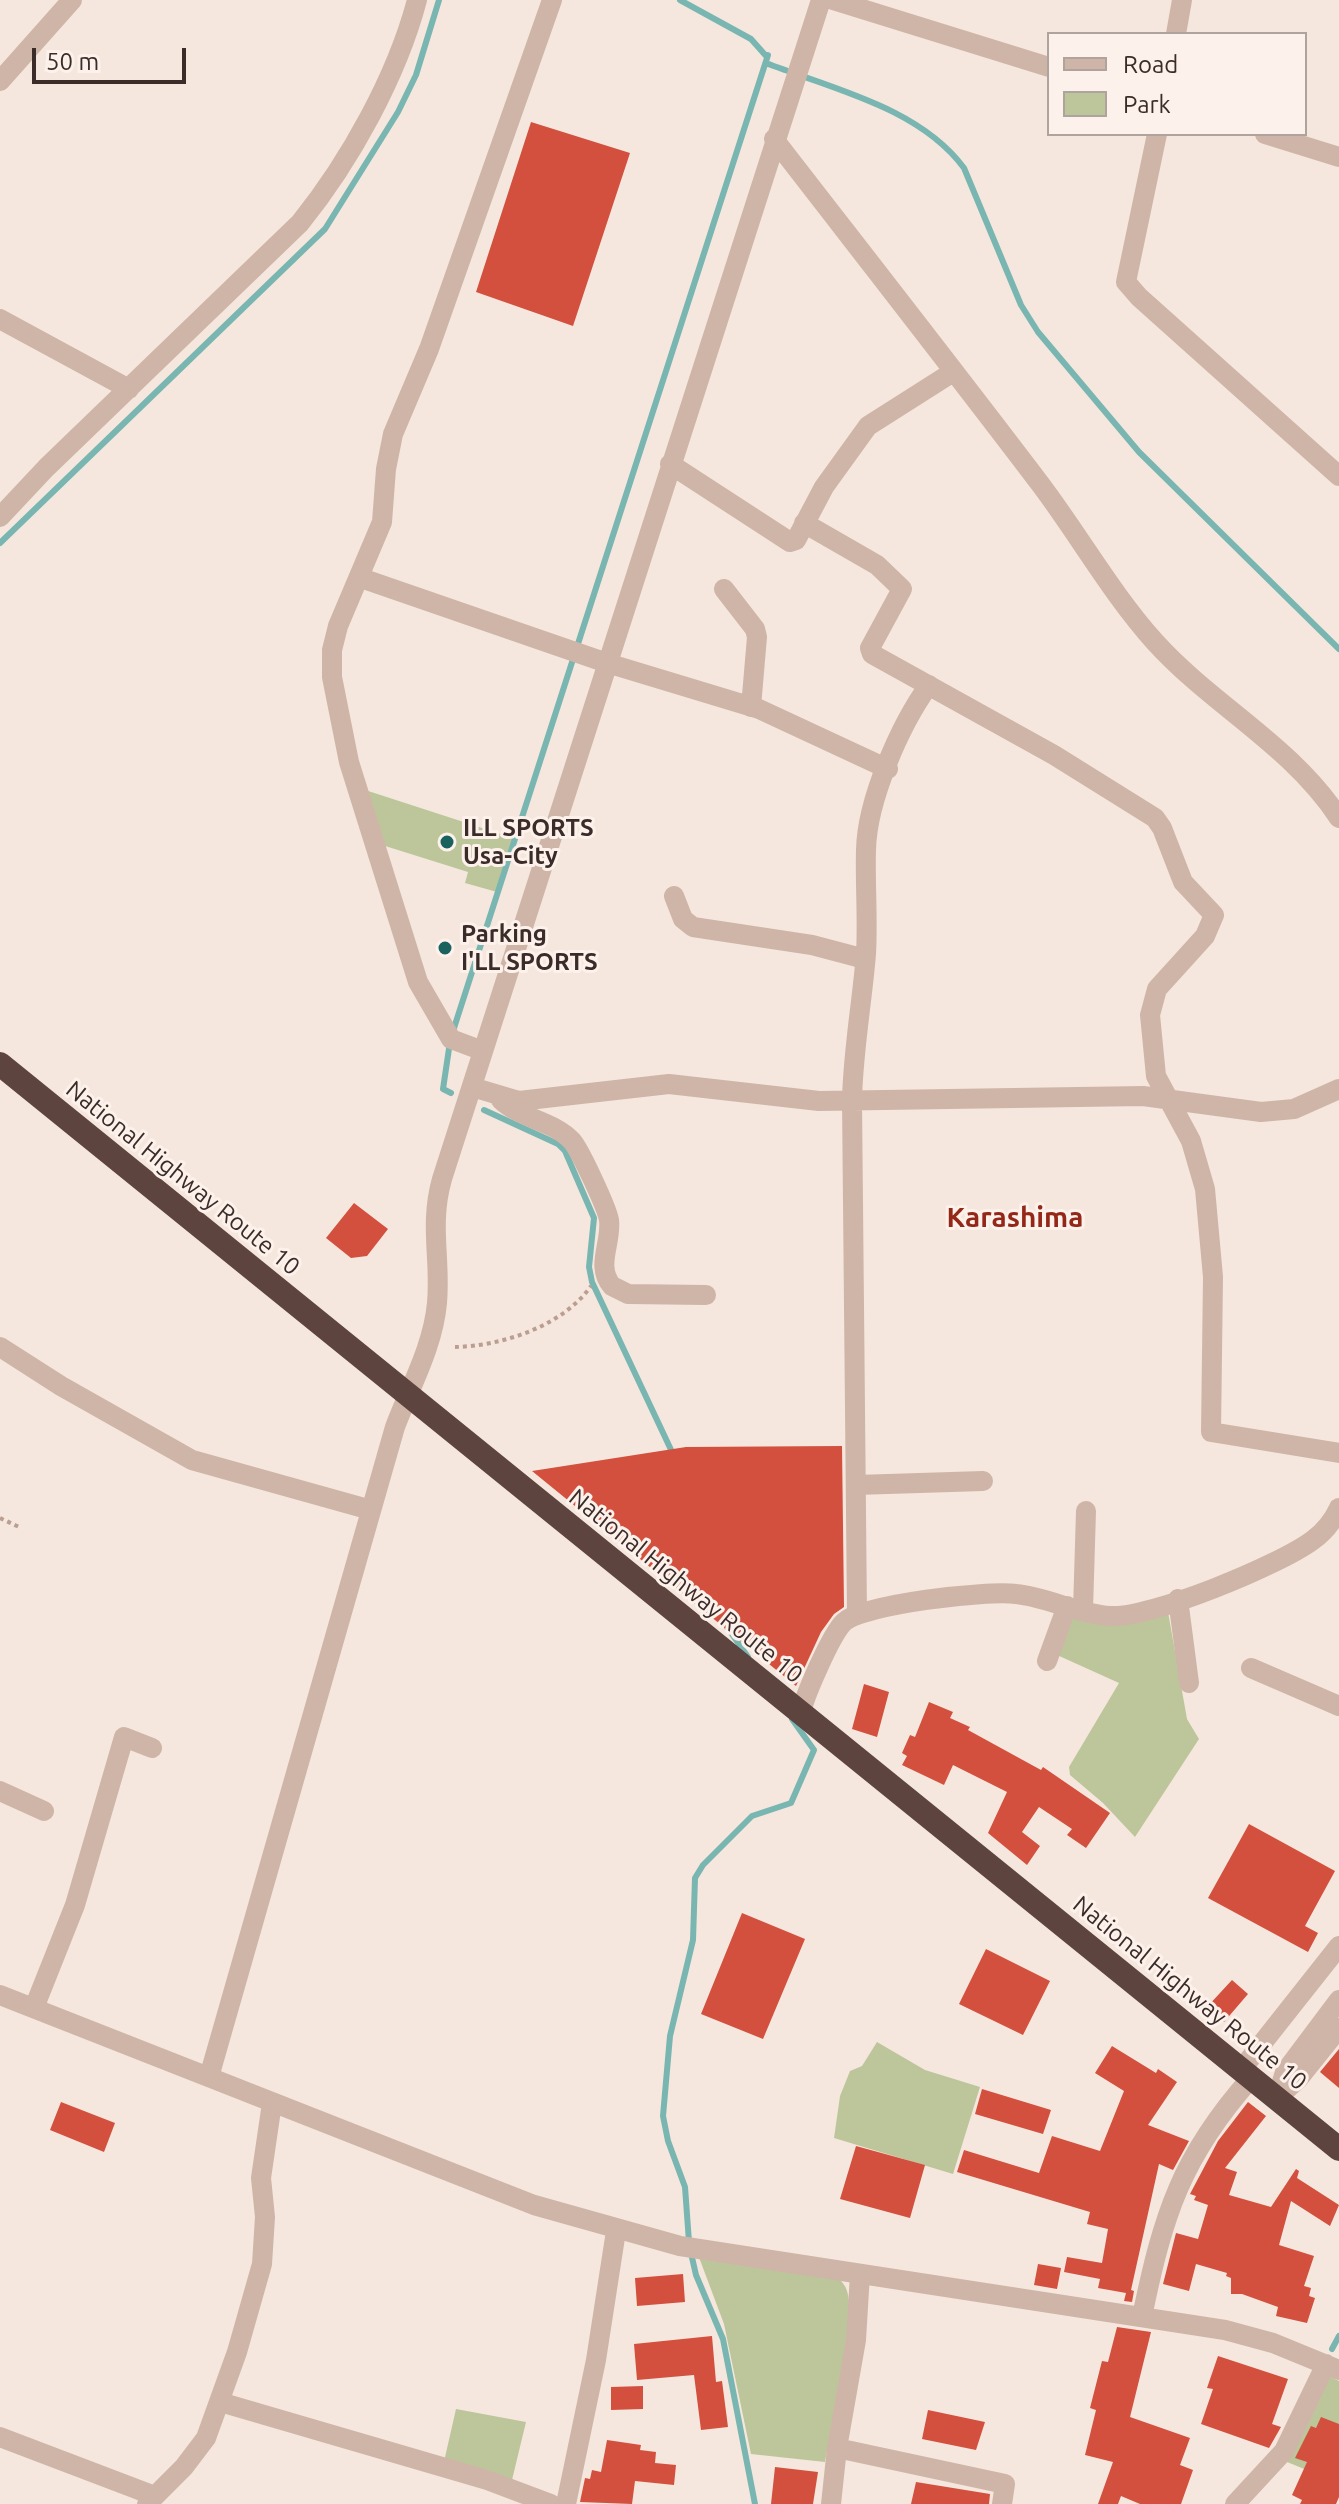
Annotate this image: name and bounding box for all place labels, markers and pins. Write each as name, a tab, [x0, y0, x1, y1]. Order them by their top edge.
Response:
place label: ILL SPORTS Usa-City	[463, 814, 594, 870]
marker: ILL SPORTS Usa-City	[438, 833, 456, 851]
place label: Parking I'LL SPORTS	[461, 920, 598, 976]
marker: Parking I'LL SPORTS	[436, 939, 454, 957]

